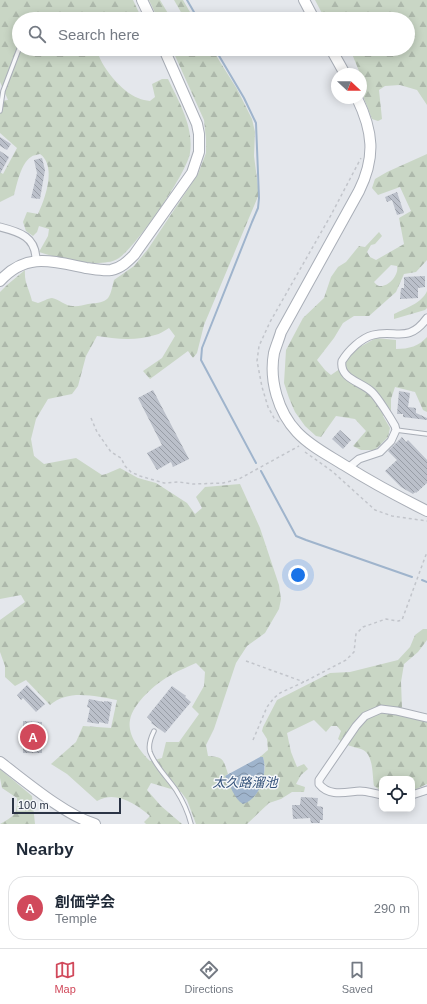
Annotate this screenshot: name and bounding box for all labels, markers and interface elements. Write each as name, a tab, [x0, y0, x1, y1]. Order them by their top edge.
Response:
search box	[12, 12, 415, 56]
icon: search	[26, 23, 48, 45]
text: Search here	[58, 26, 140, 43]
north arrow	[331, 68, 367, 104]
your location	[288, 565, 308, 585]
pin: A	[20, 722, 46, 752]
water label: 太久路溜池	[212, 775, 279, 790]
map controls	[379, 776, 415, 812]
button: locate	[379, 776, 415, 812]
scale bar	[12, 796, 121, 815]
text: 100 m	[18, 799, 49, 811]
text: Nearby	[16, 840, 74, 859]
text: 創価学会	[55, 893, 115, 910]
text: A	[25, 901, 35, 916]
text: 290 m	[374, 901, 410, 916]
text: Temple	[55, 911, 97, 926]
tab: Map	[54, 959, 76, 995]
tab: Directions	[184, 959, 233, 995]
tab: Saved	[342, 959, 373, 995]

